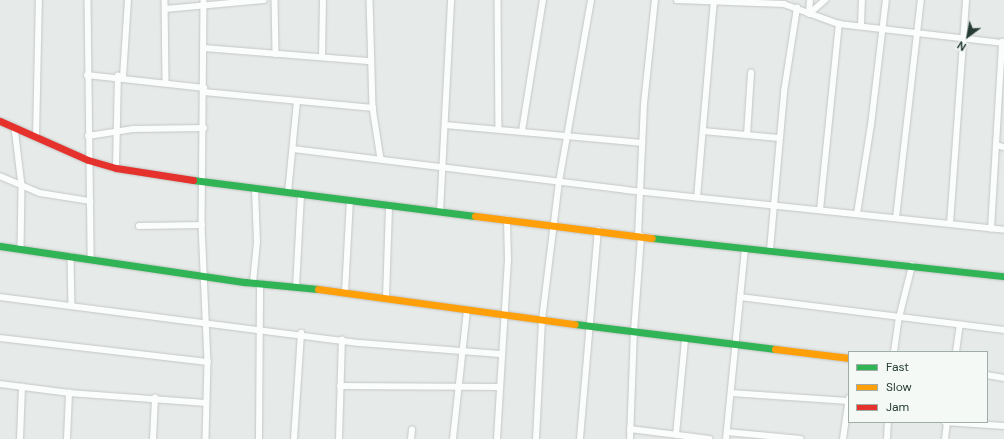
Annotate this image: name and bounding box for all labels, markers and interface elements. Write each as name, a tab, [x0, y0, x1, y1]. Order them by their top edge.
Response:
north arrow	[948, 16, 988, 56]
text: N	[955, 38, 969, 54]
legend	[848, 351, 988, 423]
text: Fast	[886, 359, 909, 375]
text: Slow	[886, 379, 912, 395]
text: Jam	[886, 399, 909, 415]

